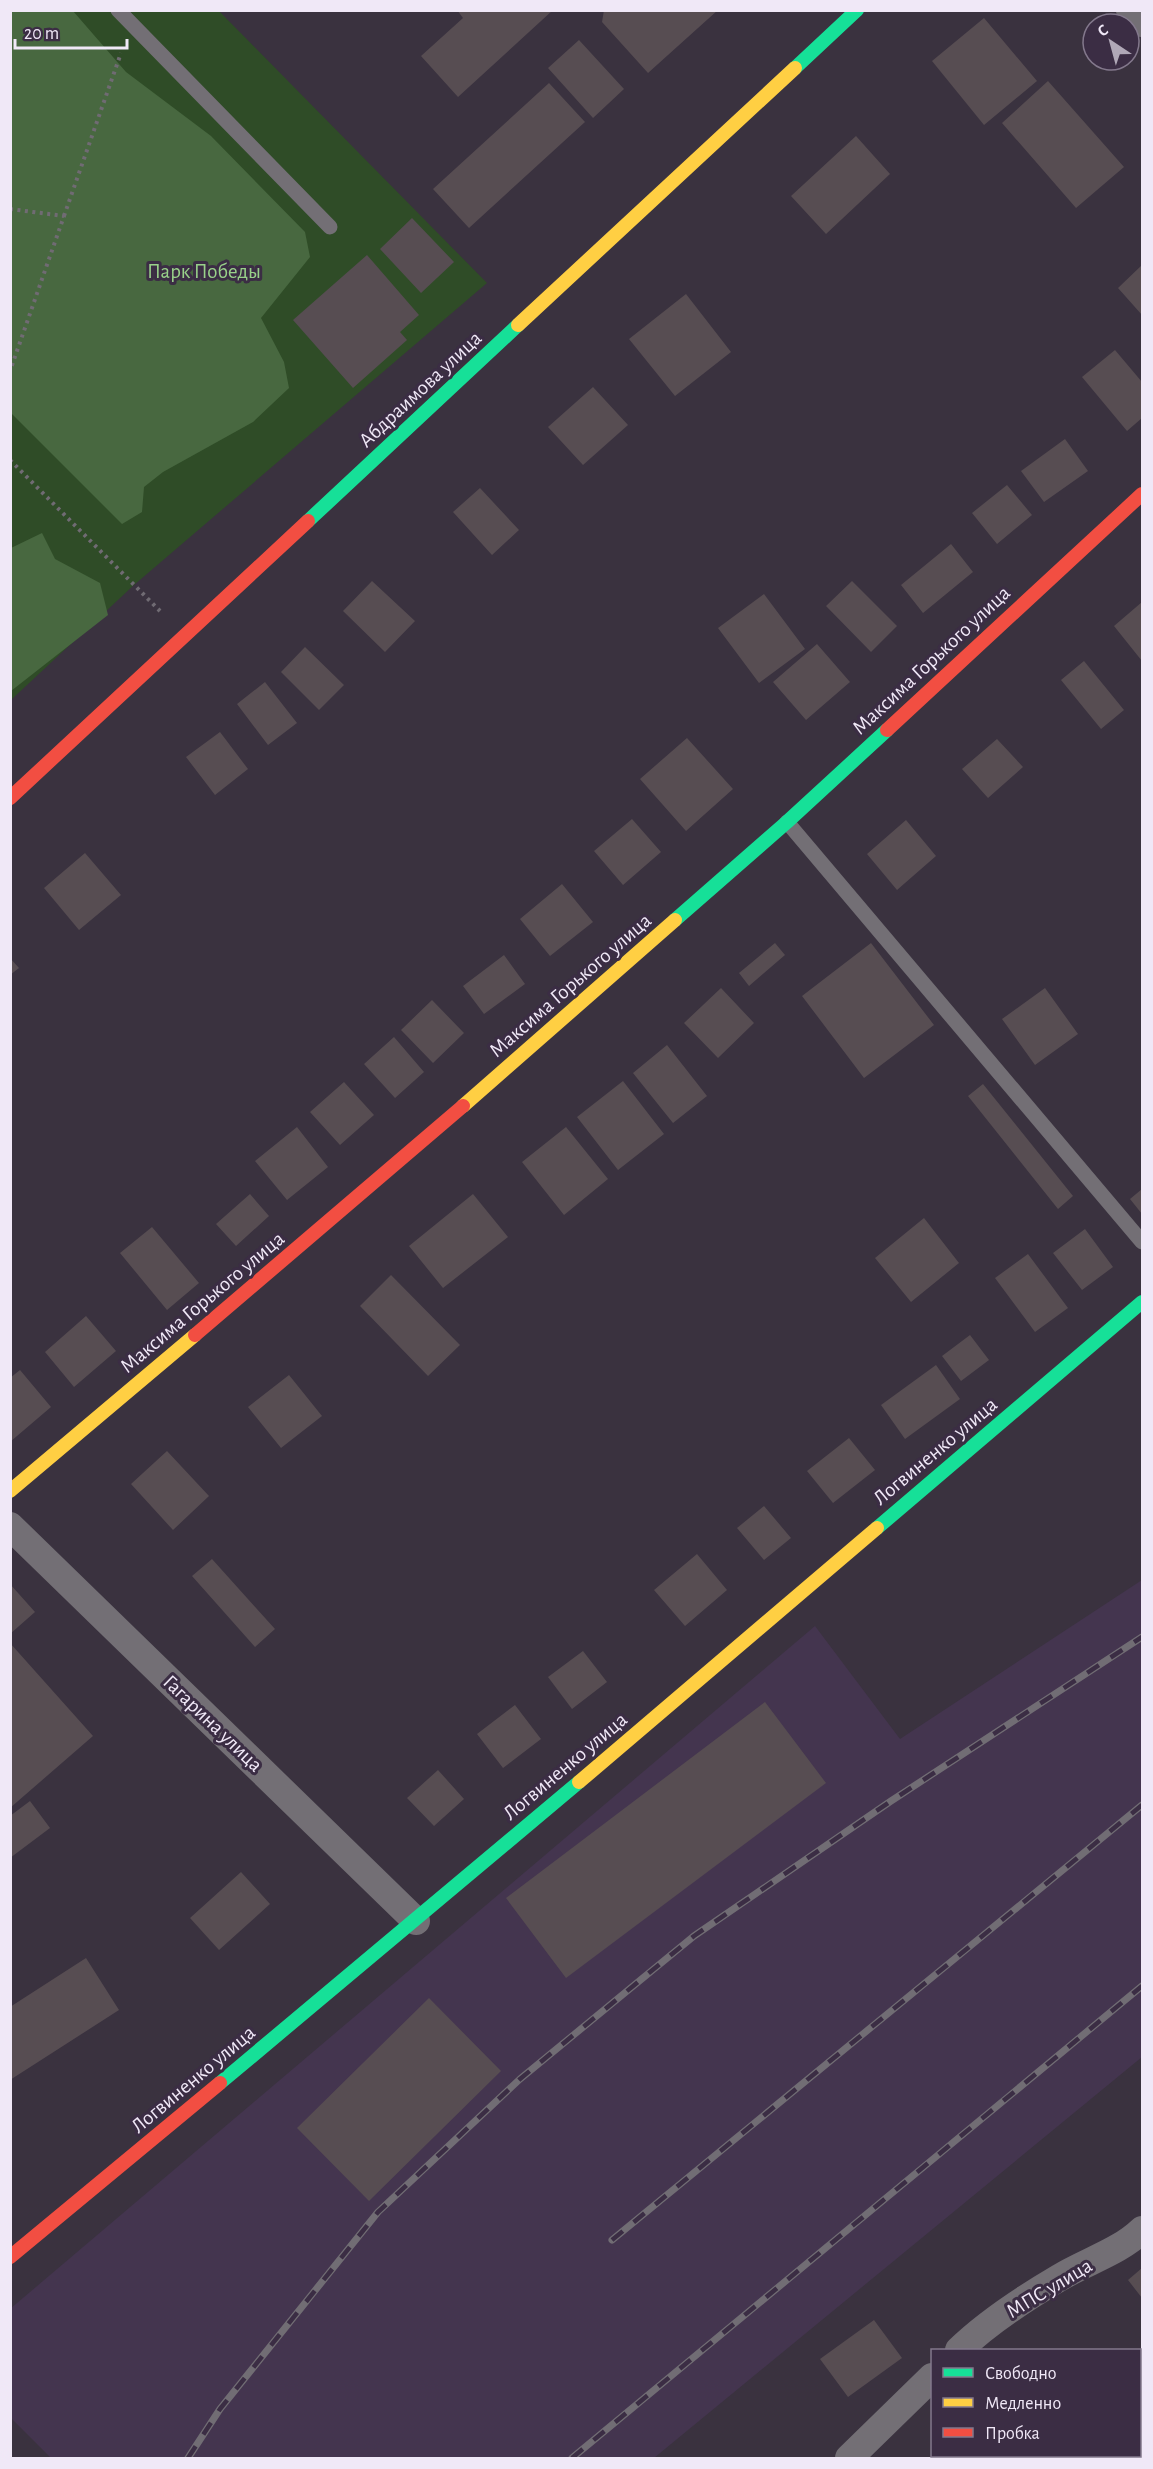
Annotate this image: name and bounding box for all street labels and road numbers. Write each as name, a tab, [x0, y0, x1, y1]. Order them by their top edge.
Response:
street label: Абдраимова улица	[355, 327, 486, 451]
street label: Максима Горького улица	[848, 582, 1014, 739]
street label: Максима Горького улица	[485, 909, 656, 1061]
street label: Максима Горького улица	[116, 1228, 289, 1377]
street label: Логвиненко улица	[869, 1393, 1002, 1509]
street label: Гагарина улица	[159, 1671, 267, 1776]
street label: Логвиненко улица	[499, 1708, 632, 1824]
street label: Логвиненко улица	[127, 2021, 260, 2137]
street label: МПС улица	[1003, 2254, 1096, 2322]

